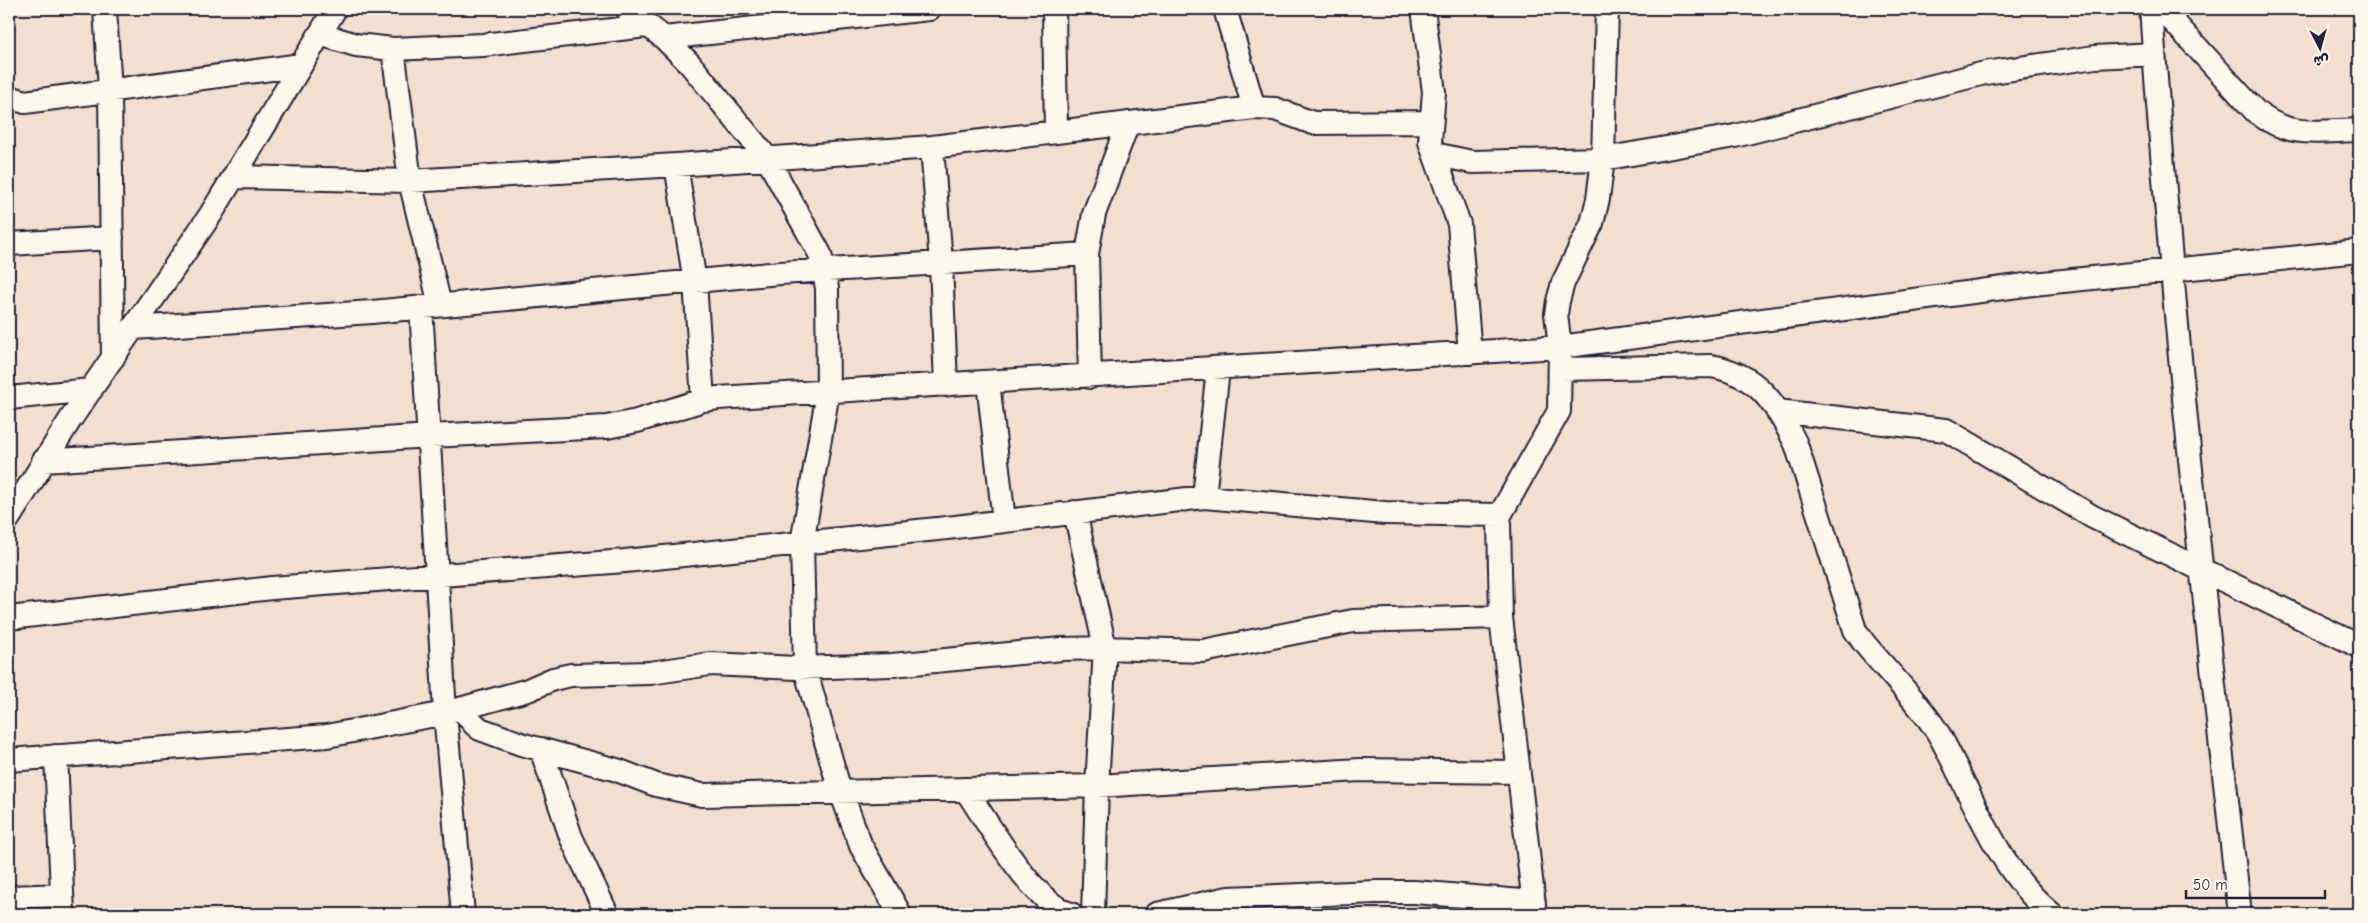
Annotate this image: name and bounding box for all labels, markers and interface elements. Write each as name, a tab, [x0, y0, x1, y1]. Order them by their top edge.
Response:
north arrow	[2296, 22, 2346, 72]
text: ش	[2313, 51, 2330, 70]
scale bar	[2186, 868, 2324, 900]
text: 50 m	[2193, 876, 2228, 894]

